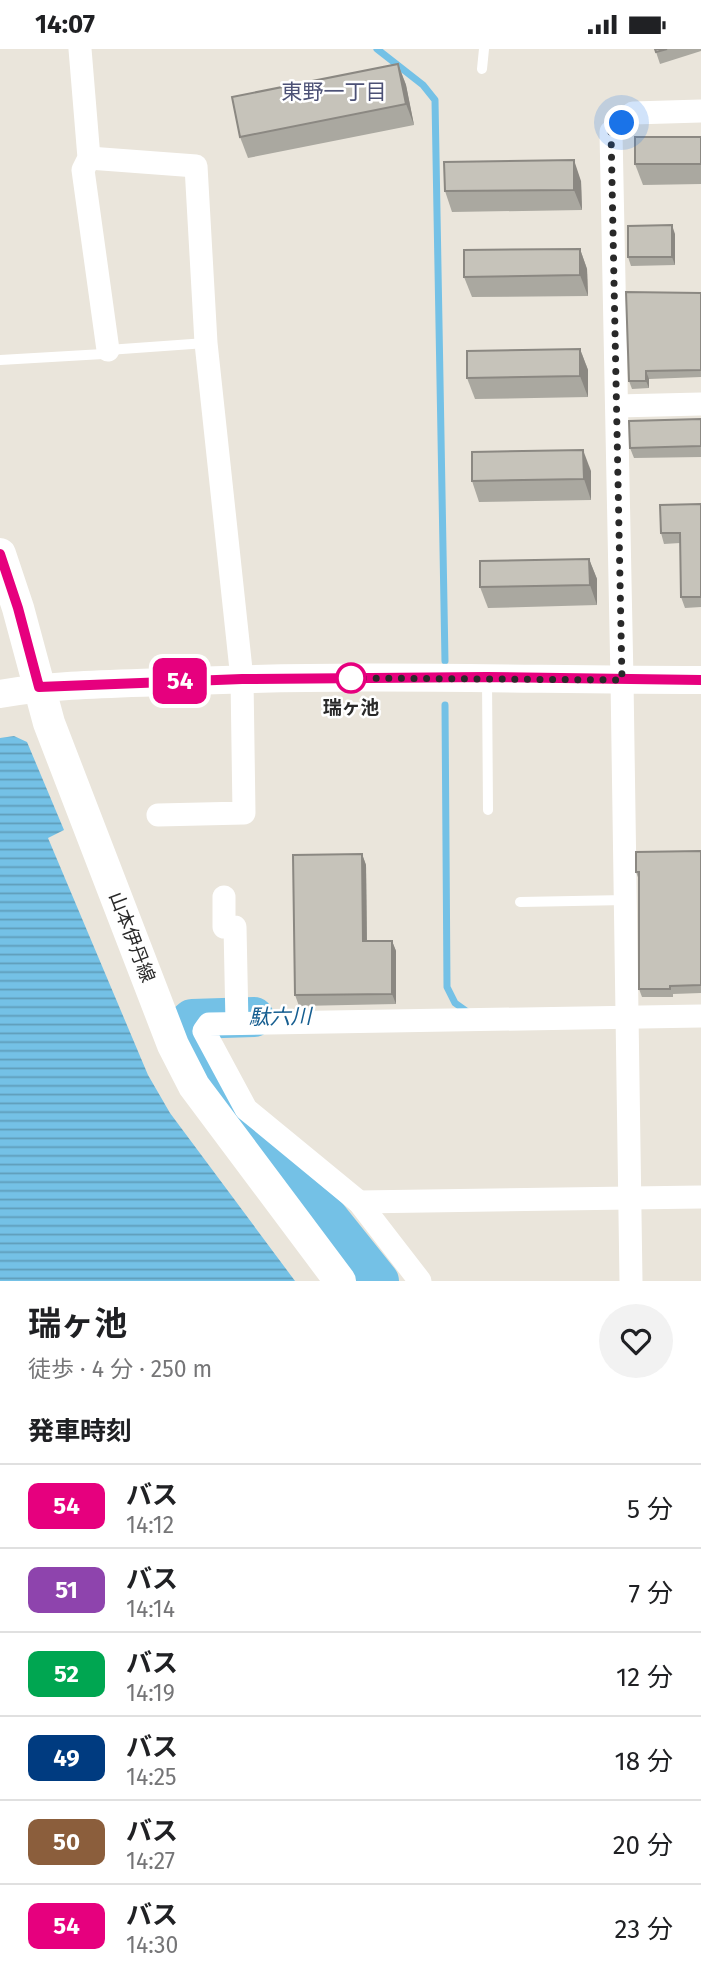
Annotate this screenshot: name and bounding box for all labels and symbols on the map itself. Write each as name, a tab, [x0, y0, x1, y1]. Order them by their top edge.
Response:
district label: 東野一丁目	[282, 79, 387, 105]
your location	[604, 105, 639, 140]
line badge: 54	[148, 658, 212, 704]
marker: 瑞ヶ池	[336, 663, 366, 693]
place label: 瑞ヶ池	[322, 696, 380, 719]
street label: 山本伊丹線	[104, 889, 160, 985]
water label: 駄六川	[248, 1003, 314, 1031]

